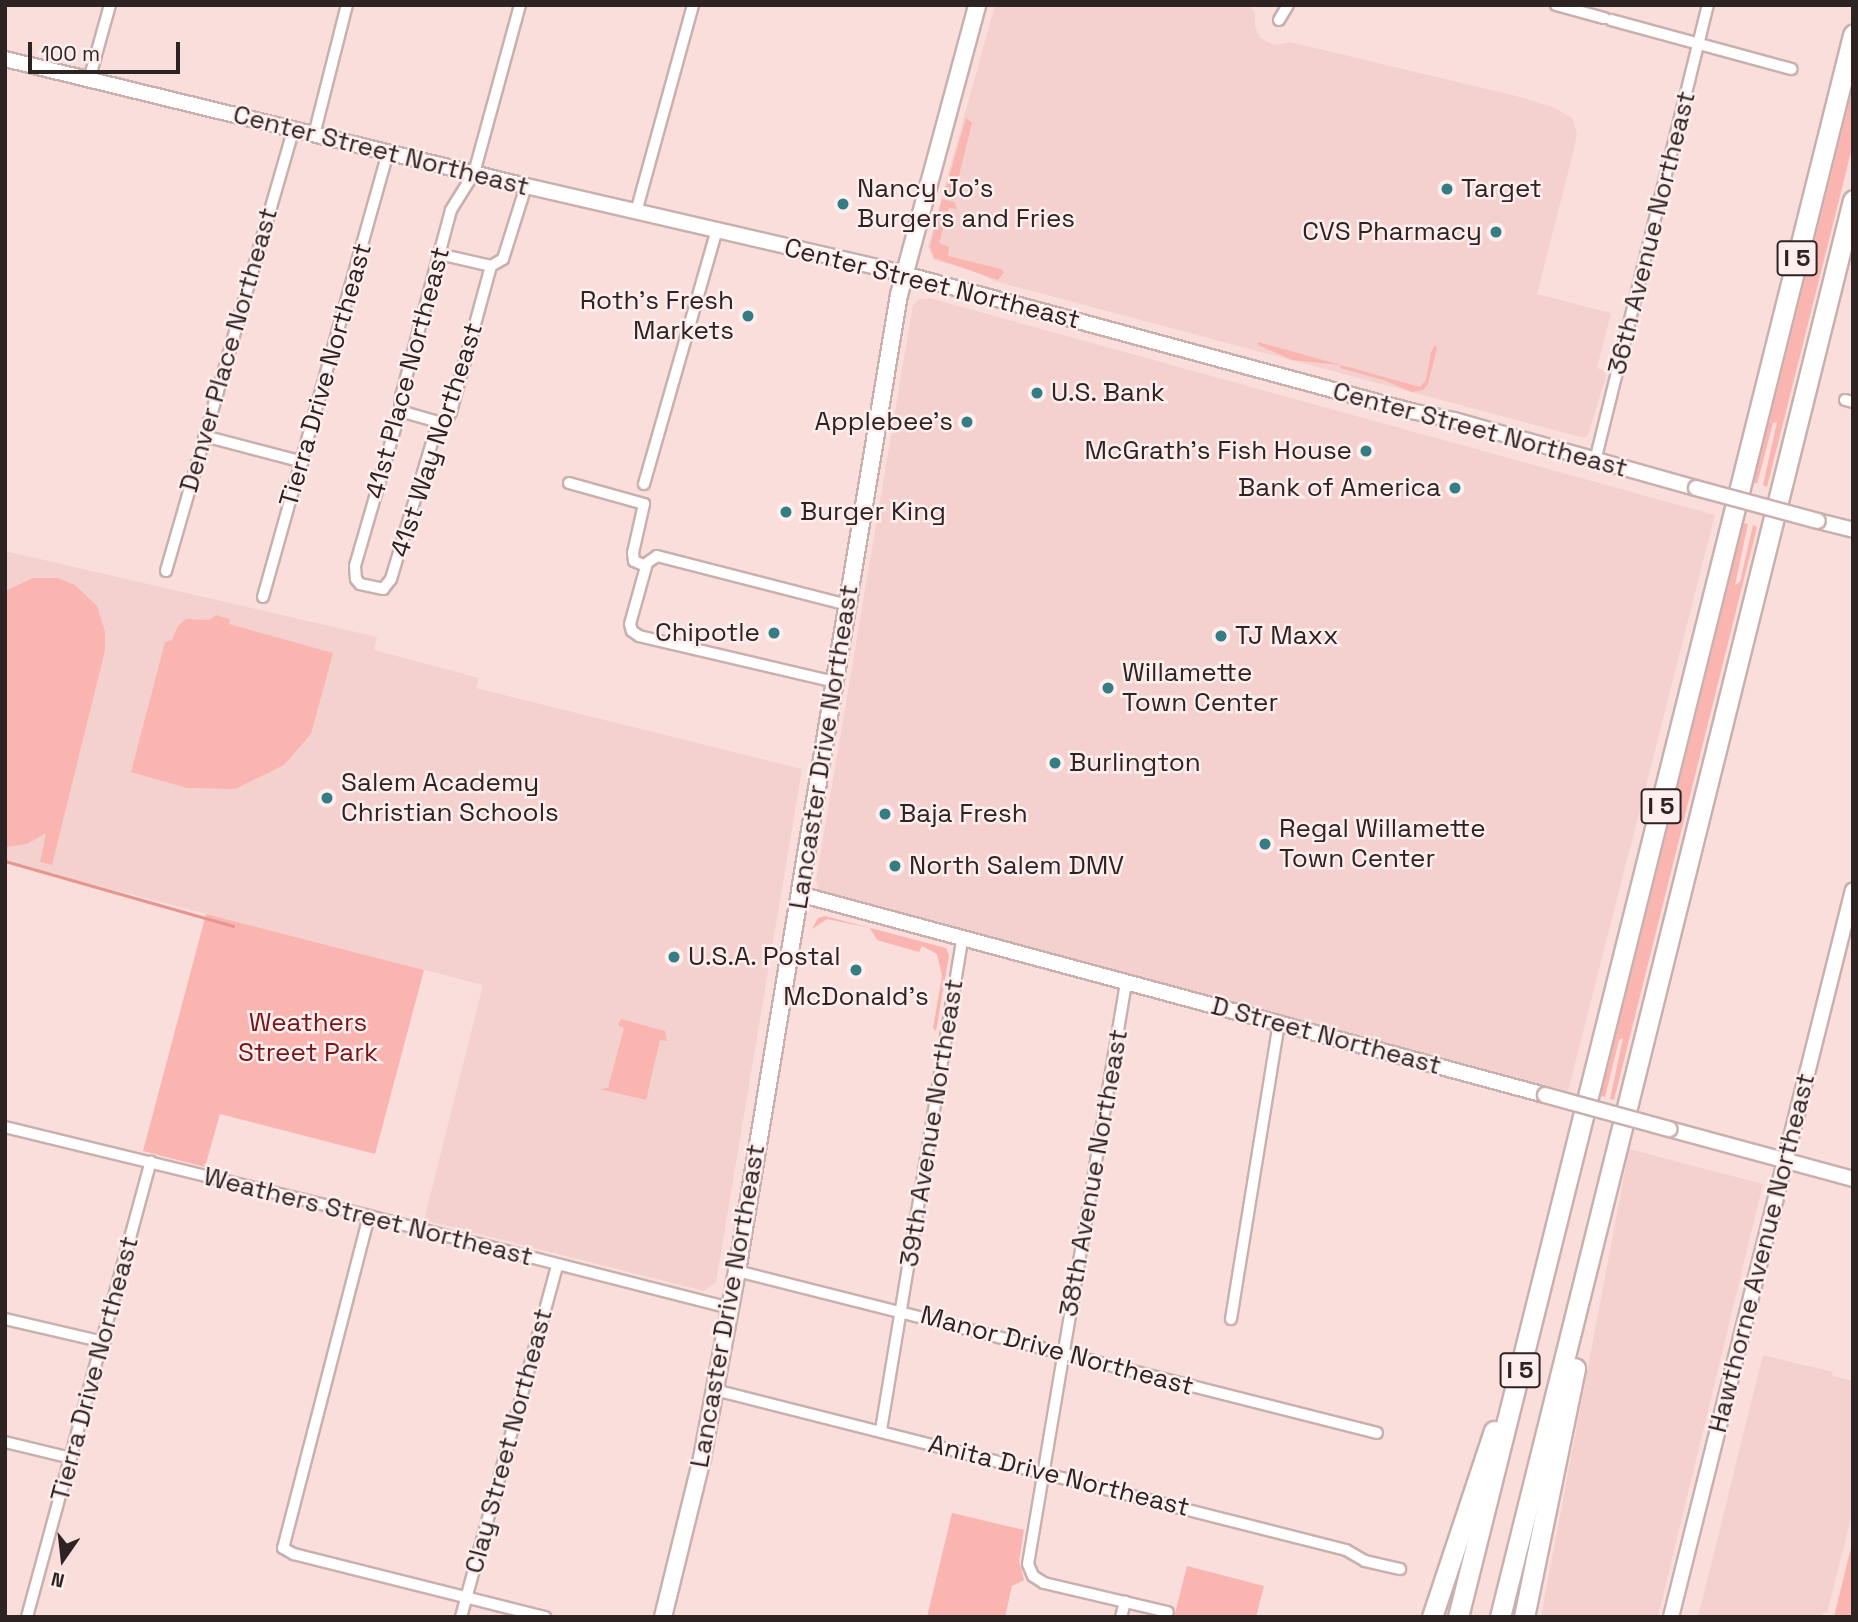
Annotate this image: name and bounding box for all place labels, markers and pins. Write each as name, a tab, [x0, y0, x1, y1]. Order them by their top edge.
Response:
place label: Nancy Jo's Burgers and Fries	[857, 173, 1075, 234]
place label: Target	[1461, 173, 1542, 205]
marker: Target	[1439, 181, 1455, 197]
marker: Nancy Jo's Burgers and Fries	[835, 196, 851, 212]
place label: CVS Pharmacy	[1302, 216, 1482, 248]
marker: CVS Pharmacy	[1488, 224, 1504, 240]
place label: Roth's Fresh Markets	[580, 285, 734, 346]
marker: Roth's Fresh Markets	[740, 308, 756, 324]
place label: U.S. Bank	[1051, 377, 1166, 409]
marker: U.S. Bank	[1029, 385, 1045, 401]
place label: Applebee's	[815, 406, 953, 438]
marker: Applebee's	[959, 414, 975, 430]
place label: McGrath's Fish House	[1085, 435, 1352, 467]
marker: McGrath's Fish House	[1358, 443, 1374, 459]
place label: Bank of America	[1238, 472, 1441, 504]
marker: Bank of America	[1447, 480, 1463, 496]
place label: Burger King	[800, 496, 946, 528]
marker: Burger King	[778, 504, 794, 520]
place label: Chipotle	[655, 617, 760, 649]
place label: TJ Maxx	[1235, 620, 1338, 652]
marker: Chipotle	[766, 625, 782, 641]
marker: TJ Maxx	[1213, 628, 1229, 644]
place label: Willamette Town Center	[1122, 657, 1278, 718]
marker: Willamette Town Center	[1100, 680, 1116, 696]
place label: Burlington	[1069, 747, 1201, 779]
marker: Burlington	[1047, 755, 1063, 771]
place label: Salem Academy Christian Schools	[341, 767, 559, 828]
marker: Salem Academy Christian Schools	[319, 790, 335, 806]
place label: Baja Fresh	[899, 798, 1028, 830]
marker: Baja Fresh	[877, 806, 893, 822]
place label: Regal Willamette Town Center	[1279, 813, 1486, 874]
marker: Regal Willamette Town Center	[1257, 836, 1273, 852]
place label: North Salem DMV	[909, 850, 1124, 882]
marker: North Salem DMV	[887, 858, 903, 874]
place label: U.S.A. Postal	[688, 941, 841, 973]
marker: U.S.A. Postal	[666, 949, 682, 965]
marker: McDonald's	[848, 962, 864, 978]
place label: McDonald's	[783, 981, 929, 1013]

